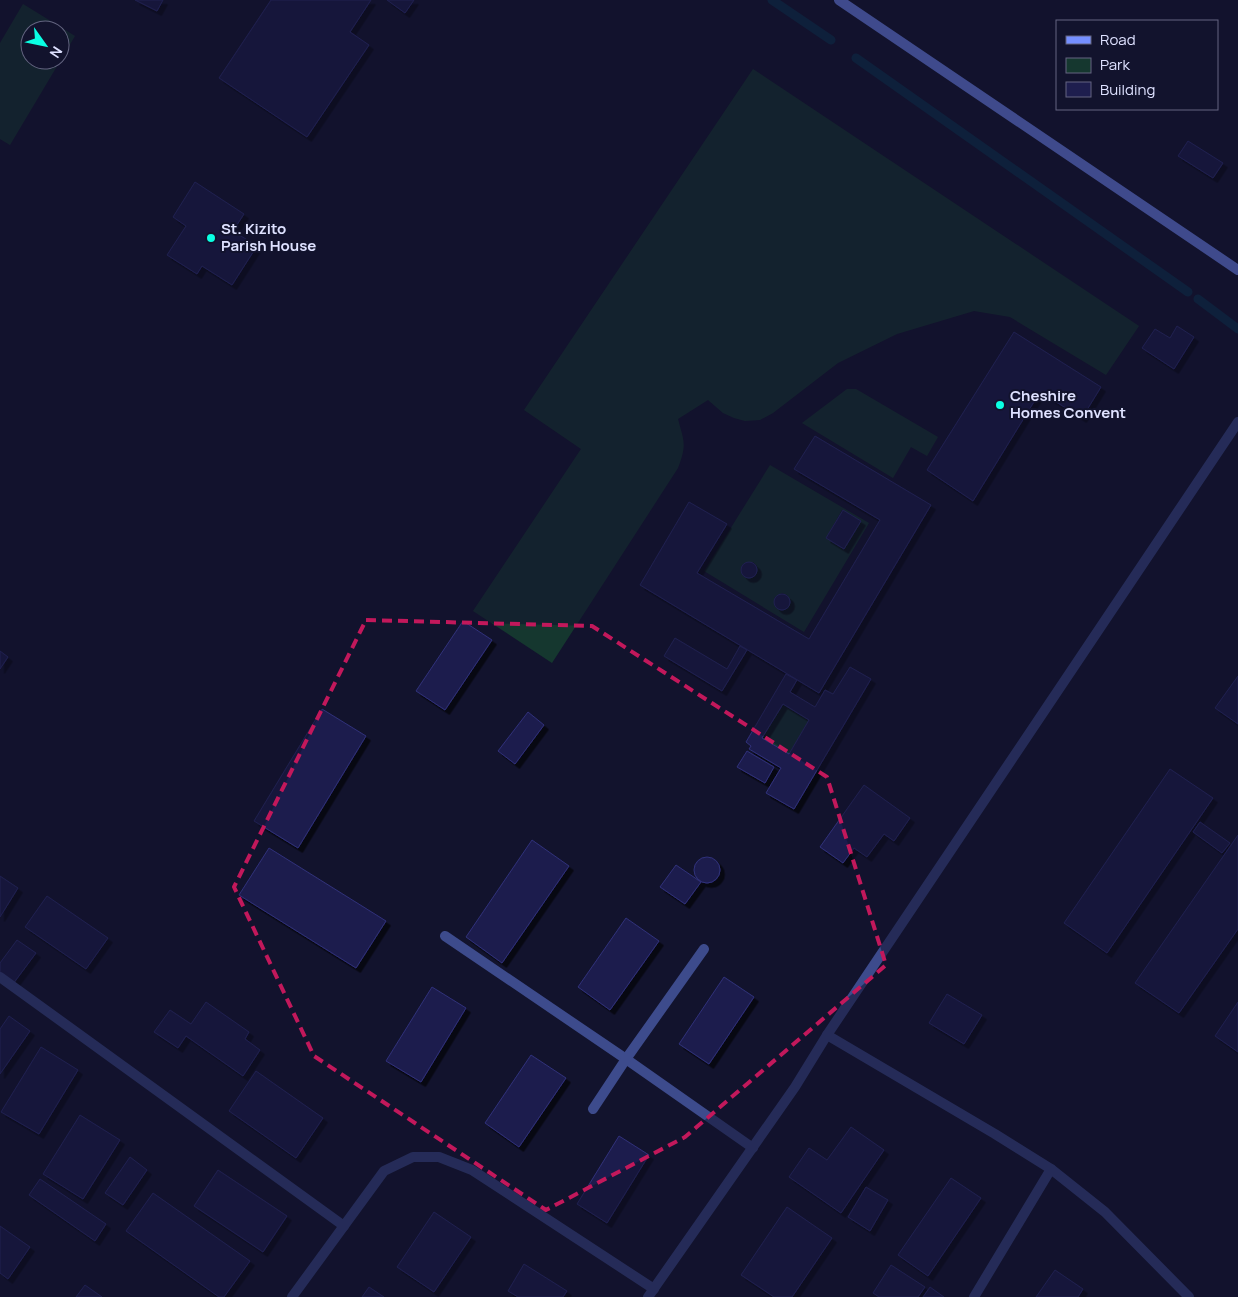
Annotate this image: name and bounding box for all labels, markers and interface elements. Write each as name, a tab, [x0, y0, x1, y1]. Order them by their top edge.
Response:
north arrow	[20, 20, 70, 70]
legend	[1056, 20, 1218, 110]
text: Road	[1100, 29, 1136, 50]
text: N	[46, 43, 67, 62]
text: Park	[1100, 54, 1130, 75]
text: Building	[1100, 79, 1155, 100]
place label: St. Kizito Parish House	[221, 218, 316, 256]
marker: St. Kizito Parish House	[205, 232, 217, 244]
place label: Cheshire Homes Convent	[1010, 385, 1126, 423]
marker: Cheshire Homes Convent	[994, 399, 1006, 411]

